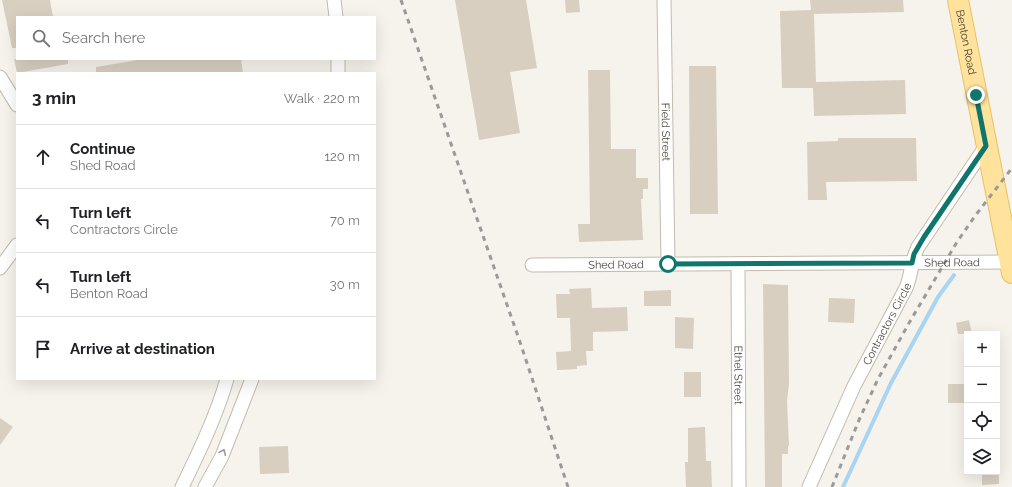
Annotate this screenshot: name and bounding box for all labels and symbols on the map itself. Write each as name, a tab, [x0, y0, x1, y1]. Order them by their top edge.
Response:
street label: Benton Road	[954, 9, 979, 76]
route end	[967, 86, 985, 104]
street label: Field Street	[659, 103, 673, 162]
route start	[659, 255, 677, 273]
street label: Shed Road	[924, 256, 980, 269]
street label: Shed Road	[588, 258, 644, 271]
street label: Contractors Circle	[860, 280, 914, 367]
street label: Ethel Street	[732, 345, 745, 405]
one-way arrow	[218, 449, 226, 457]

